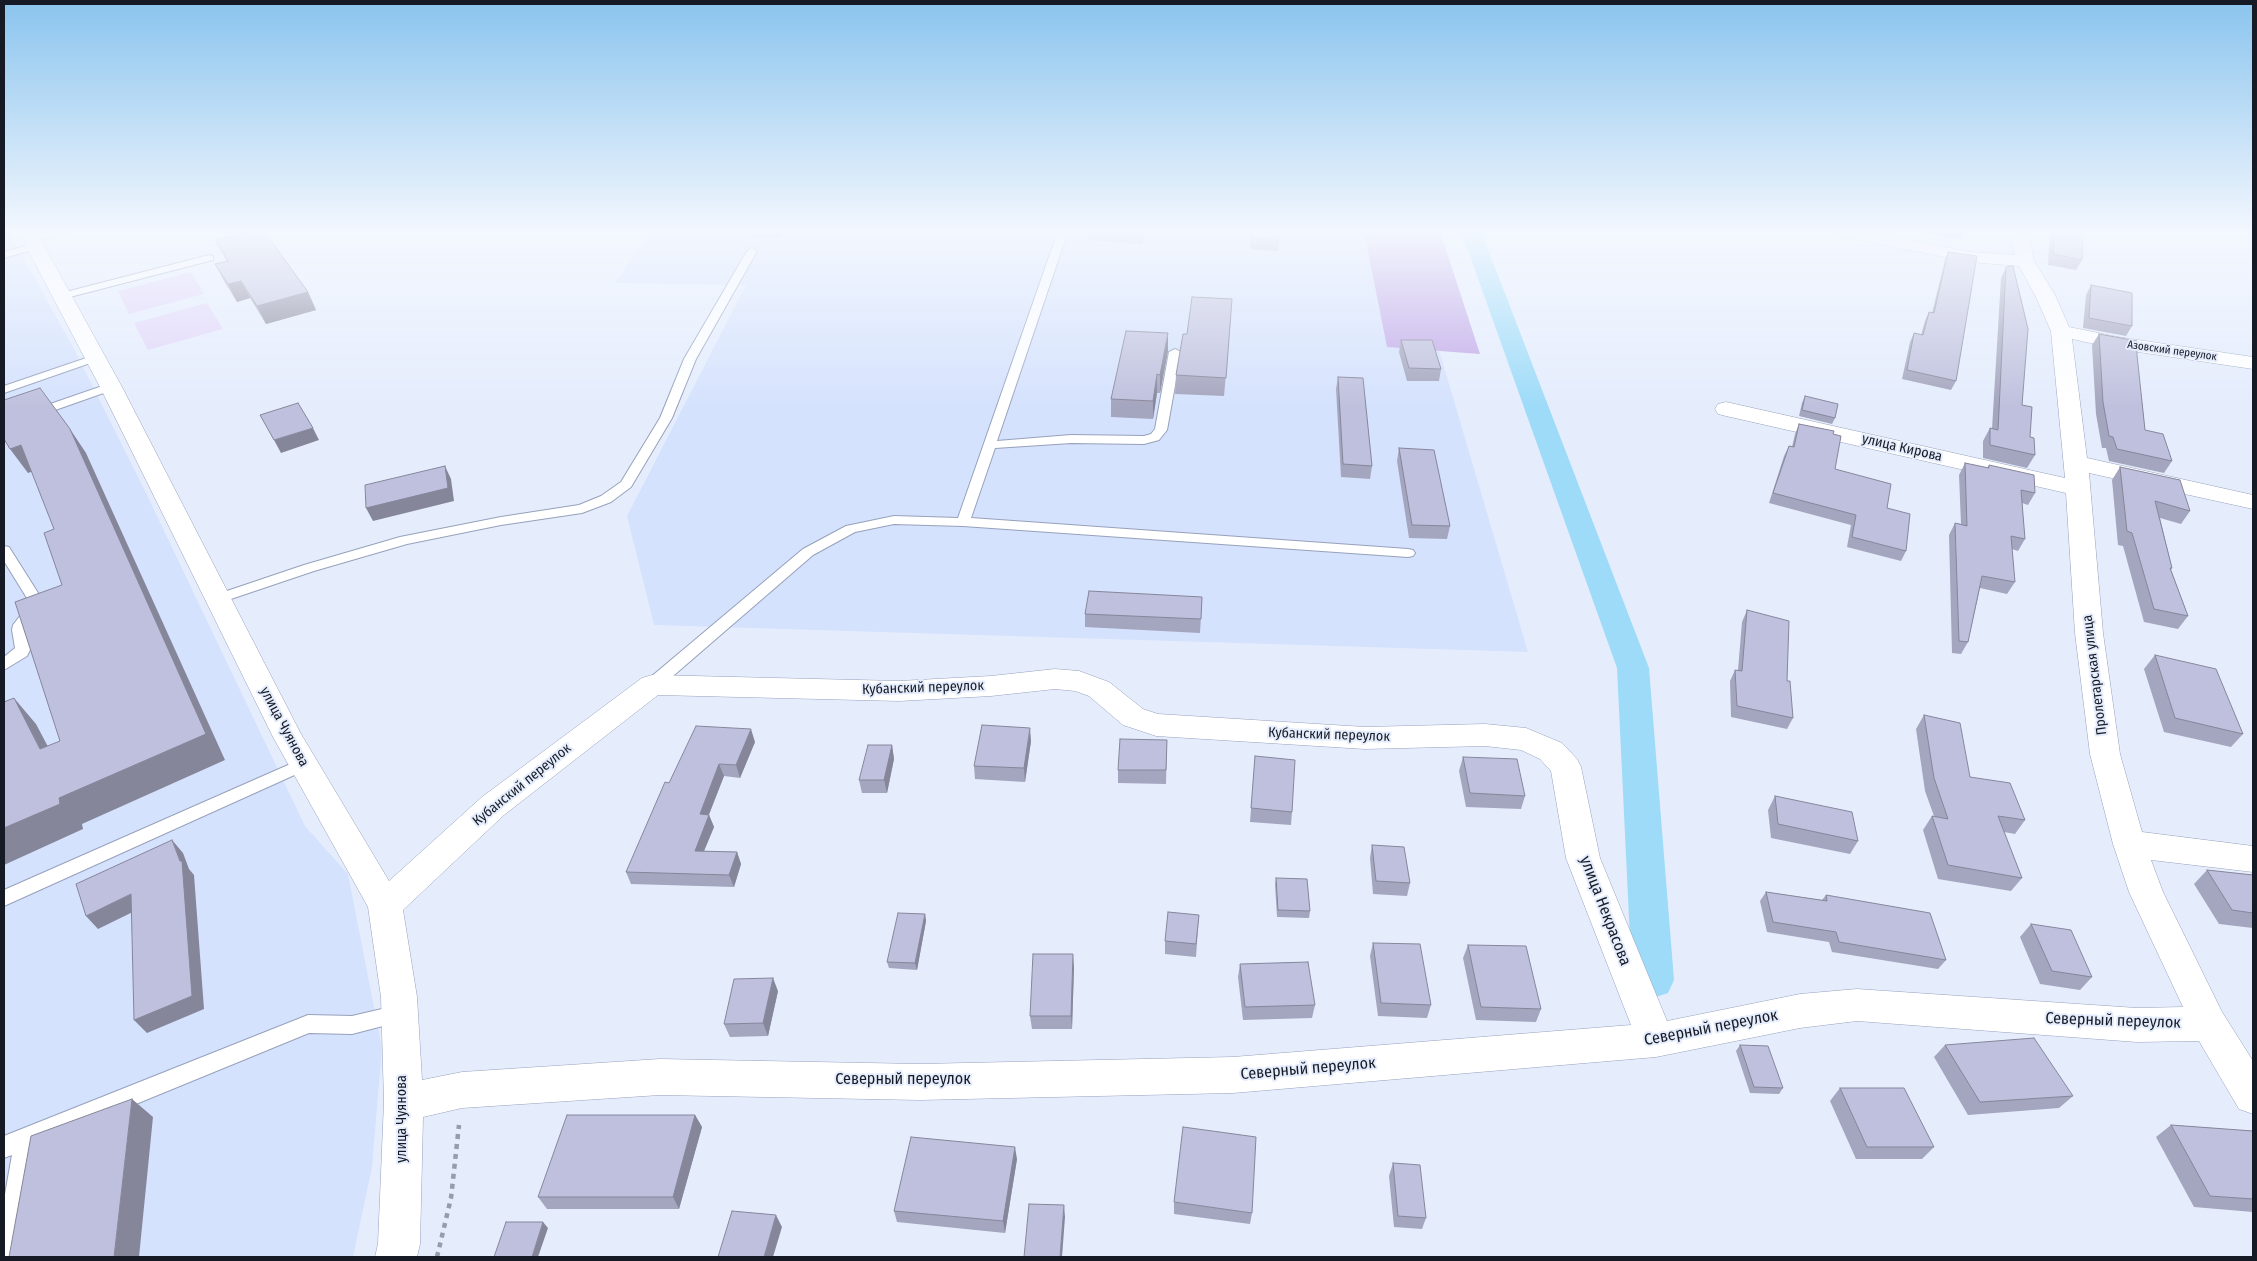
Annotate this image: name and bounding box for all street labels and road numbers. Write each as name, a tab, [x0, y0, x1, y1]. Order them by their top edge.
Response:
street label: Азовский переулок	[2126, 338, 2218, 364]
street label: улица Кирова	[1860, 431, 1944, 465]
street label: Пролетарская улица	[2079, 614, 2111, 736]
street label: Кубанский переулок	[862, 677, 984, 699]
street label: улица Чуянова	[256, 684, 312, 770]
street label: Кубанский переулок	[1268, 724, 1390, 746]
street label: Кубанский переулок	[469, 740, 575, 830]
street label: улица Некрасова	[1575, 853, 1635, 969]
street label: Северный переулок	[1643, 1006, 1779, 1050]
street label: Северный переулок	[2045, 1009, 2181, 1033]
street label: Северный переулок	[1240, 1054, 1376, 1084]
street label: Северный переулок	[835, 1070, 971, 1090]
street label: улица Чуянова	[394, 1075, 410, 1163]

